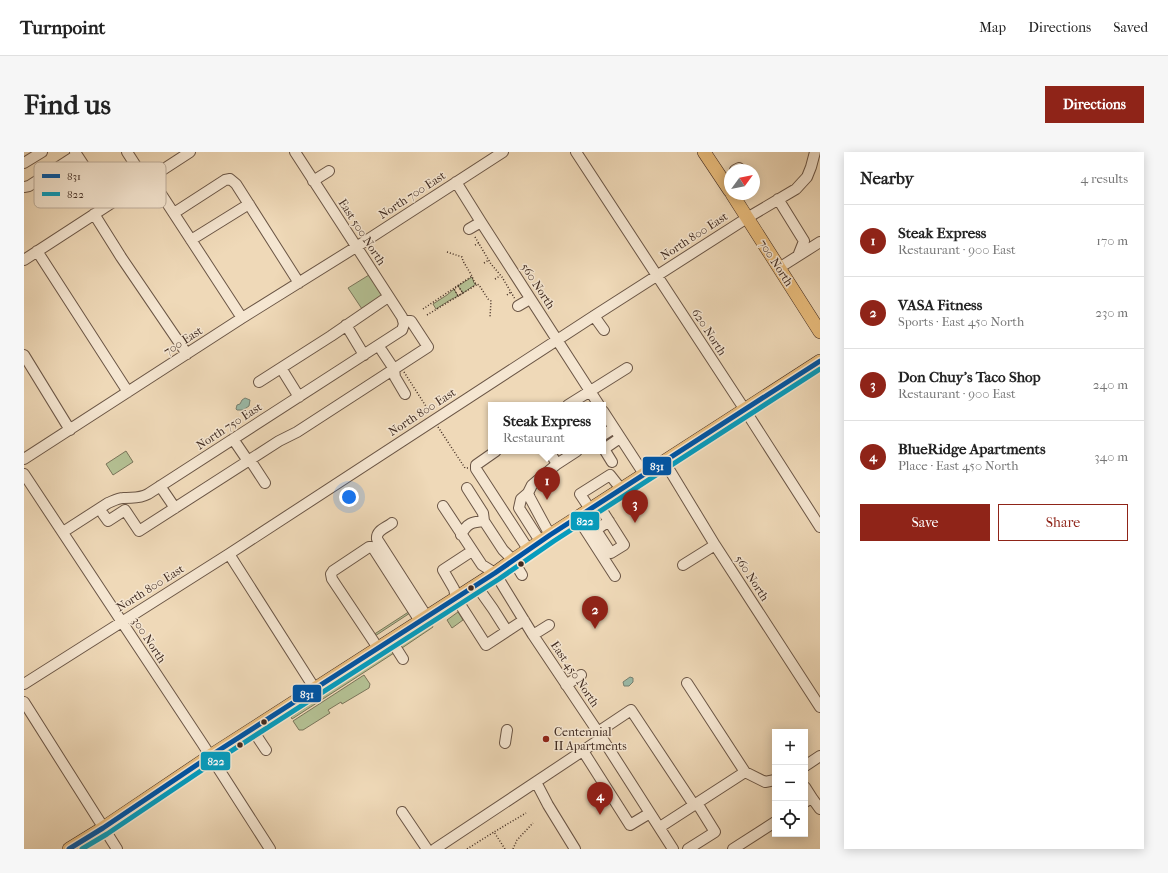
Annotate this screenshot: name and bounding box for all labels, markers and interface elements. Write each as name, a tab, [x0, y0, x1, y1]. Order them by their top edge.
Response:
text: Turnpoint	[20, 17, 105, 39]
text: Map	[979, 19, 1006, 36]
text: Directions	[1028, 19, 1091, 36]
text: Saved	[1113, 19, 1148, 36]
button: Directions	[1045, 86, 1144, 123]
text: Find us	[24, 88, 111, 121]
legend	[34, 162, 166, 208]
north arrow	[724, 164, 760, 200]
street label: North 700 East	[376, 168, 449, 222]
text: Nearby	[860, 168, 914, 188]
text: 831	[67, 170, 81, 183]
text: 4 results	[1081, 171, 1128, 186]
text: 822	[67, 188, 84, 201]
street label: East 500 North	[335, 196, 389, 268]
street label: North 800 East	[658, 209, 731, 263]
text: Steak Express	[898, 224, 986, 242]
text: 1	[871, 233, 875, 248]
text: 170 m	[1096, 233, 1128, 248]
street label: 700 North	[756, 237, 796, 289]
text: Restaurant · 900 East	[898, 242, 1016, 257]
street label: 560 North	[518, 260, 558, 312]
text: VASA Fitness	[898, 296, 982, 314]
text: 2	[870, 305, 876, 320]
text: 230 m	[1095, 305, 1128, 320]
street label: 620 North	[689, 306, 729, 358]
text: Sports · East 450 North	[898, 314, 1024, 329]
street label: 700 East	[161, 323, 206, 359]
text: Don Chuy’s Taco Shop	[898, 368, 1041, 386]
text: 3	[870, 377, 876, 392]
text: 240 m	[1093, 377, 1128, 392]
street label: North 800 East	[386, 385, 459, 439]
text: Restaurant · 900 East	[898, 386, 1016, 401]
street label: North 750 East	[194, 399, 265, 452]
popup	[488, 402, 606, 454]
text: Steak Express	[503, 412, 591, 430]
text: Restaurant	[503, 430, 565, 445]
text: BlueRidge Apartments	[898, 440, 1046, 458]
text: 4	[869, 449, 877, 464]
text: 340 m	[1094, 449, 1128, 464]
line badge: 831	[642, 456, 672, 476]
text: Place · East 450 North	[898, 458, 1019, 473]
text: 831	[650, 460, 664, 473]
pin: 1	[534, 467, 560, 500]
your location	[339, 487, 359, 507]
pin: 3	[622, 490, 648, 523]
button: Save	[860, 504, 990, 541]
button: Share	[998, 504, 1128, 541]
line badge: 822	[570, 511, 600, 531]
text: 822	[577, 515, 594, 528]
street label: 560 North	[732, 552, 772, 604]
unlabelled marker	[516, 559, 526, 569]
street label: North 800 East	[114, 561, 187, 614]
unlabelled marker	[466, 583, 476, 593]
pin: 2	[582, 596, 608, 629]
street label: 300 North	[129, 614, 169, 666]
street label: East 450 North	[548, 638, 602, 710]
line badge: 831	[292, 684, 322, 703]
text: 831	[300, 688, 314, 701]
unlabelled marker	[259, 717, 269, 727]
place label: Centennial II Apartments	[554, 725, 627, 753]
map controls	[772, 729, 808, 837]
button: +	[772, 729, 808, 765]
marker: Centennial II Apartments	[541, 734, 551, 744]
unlabelled marker	[235, 740, 245, 750]
line badge: 822	[200, 751, 231, 771]
text: 822	[208, 755, 225, 768]
button: −	[772, 765, 808, 801]
pin: 4	[587, 782, 613, 815]
button: locate	[772, 801, 808, 837]

